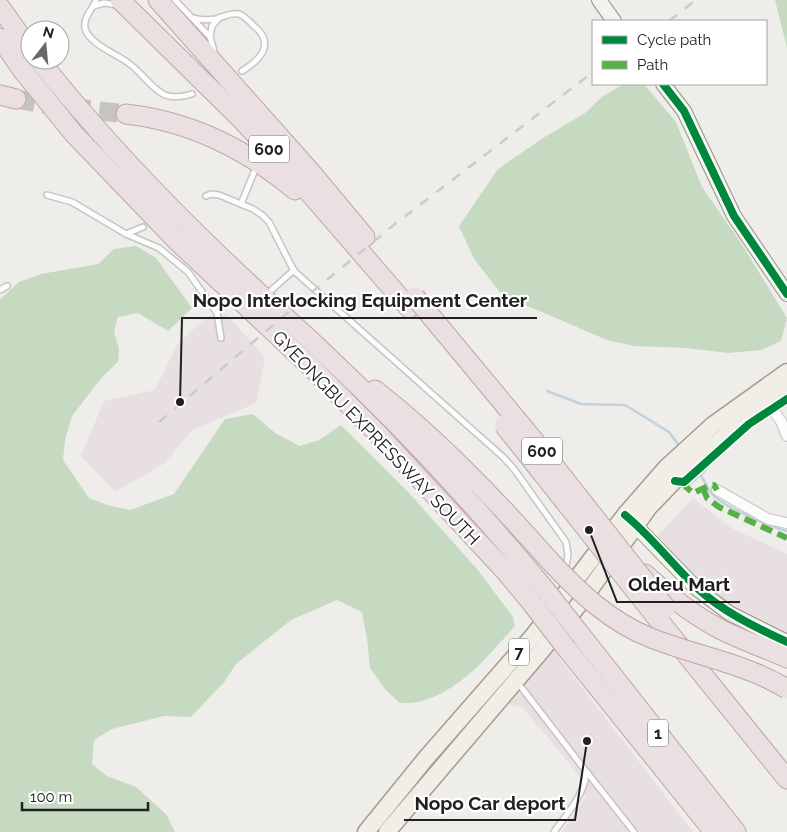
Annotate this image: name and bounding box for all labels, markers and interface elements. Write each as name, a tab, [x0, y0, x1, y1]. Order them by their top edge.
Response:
north arrow	[20, 20, 70, 70]
legend	[592, 20, 767, 85]
text: N	[41, 23, 56, 42]
text: Cycle path	[637, 31, 711, 49]
text: Path	[637, 56, 668, 74]
road number: 600	[249, 136, 289, 162]
callout: Nopo Interlocking Equipment Center	[182, 284, 537, 318]
text: Nopo Interlocking Equipment Center	[193, 289, 528, 311]
street label: GYEONGBU EXPRESSWAY SOUTH	[268, 326, 484, 549]
road number: 600	[522, 438, 562, 464]
callout: Oldeu Mart	[617, 568, 740, 602]
text: Oldeu Mart	[628, 573, 731, 595]
road number: 7	[509, 638, 529, 666]
road number: 1	[648, 720, 668, 746]
scale bar	[22, 780, 149, 812]
callout: Nopo Car deport	[404, 786, 575, 820]
text: 100 m	[30, 788, 72, 806]
text: Nopo Car deport	[414, 792, 566, 814]

